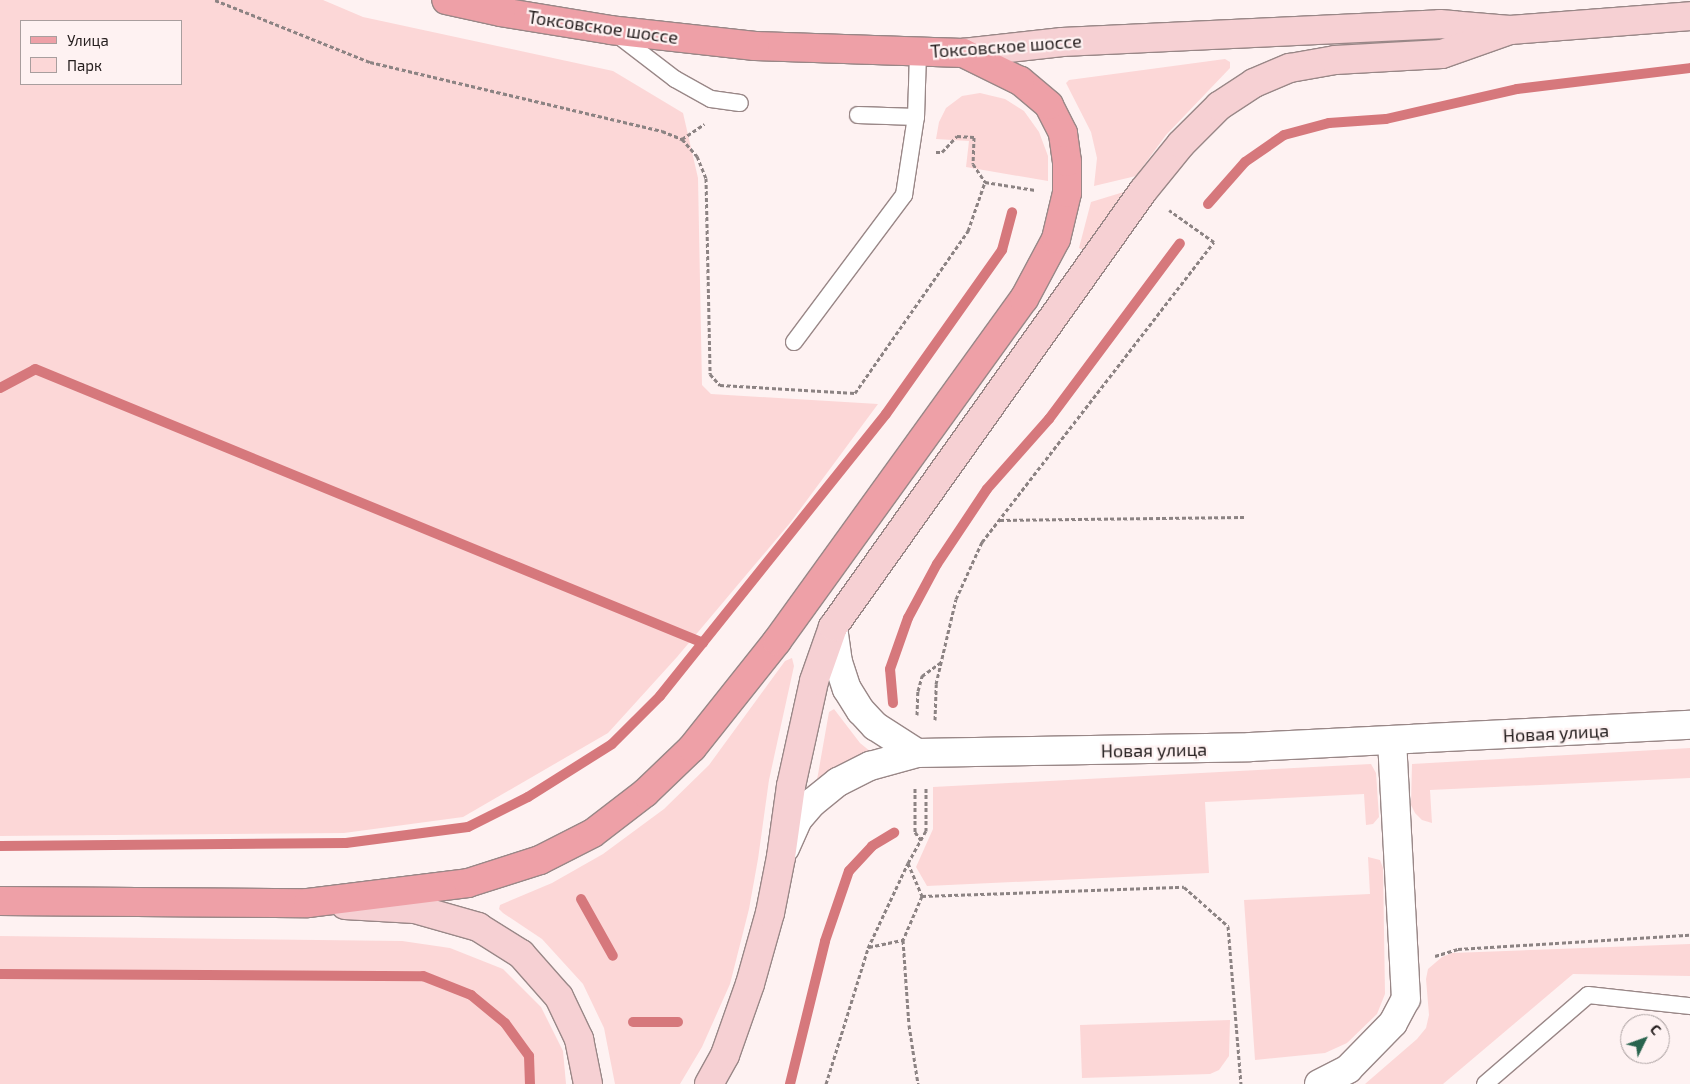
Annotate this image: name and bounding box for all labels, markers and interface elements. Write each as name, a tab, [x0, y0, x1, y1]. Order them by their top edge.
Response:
street label: Токсовское шоссе	[526, 6, 680, 48]
legend	[20, 20, 182, 85]
street label: Токсовское шоссе	[930, 30, 1082, 62]
text: Улица	[67, 31, 109, 49]
text: Парк	[67, 56, 102, 74]
street label: Новая улица	[1502, 719, 1610, 747]
street label: Новая улица	[1101, 738, 1207, 762]
north arrow	[1620, 1014, 1670, 1064]
text: С	[1647, 1021, 1665, 1038]

